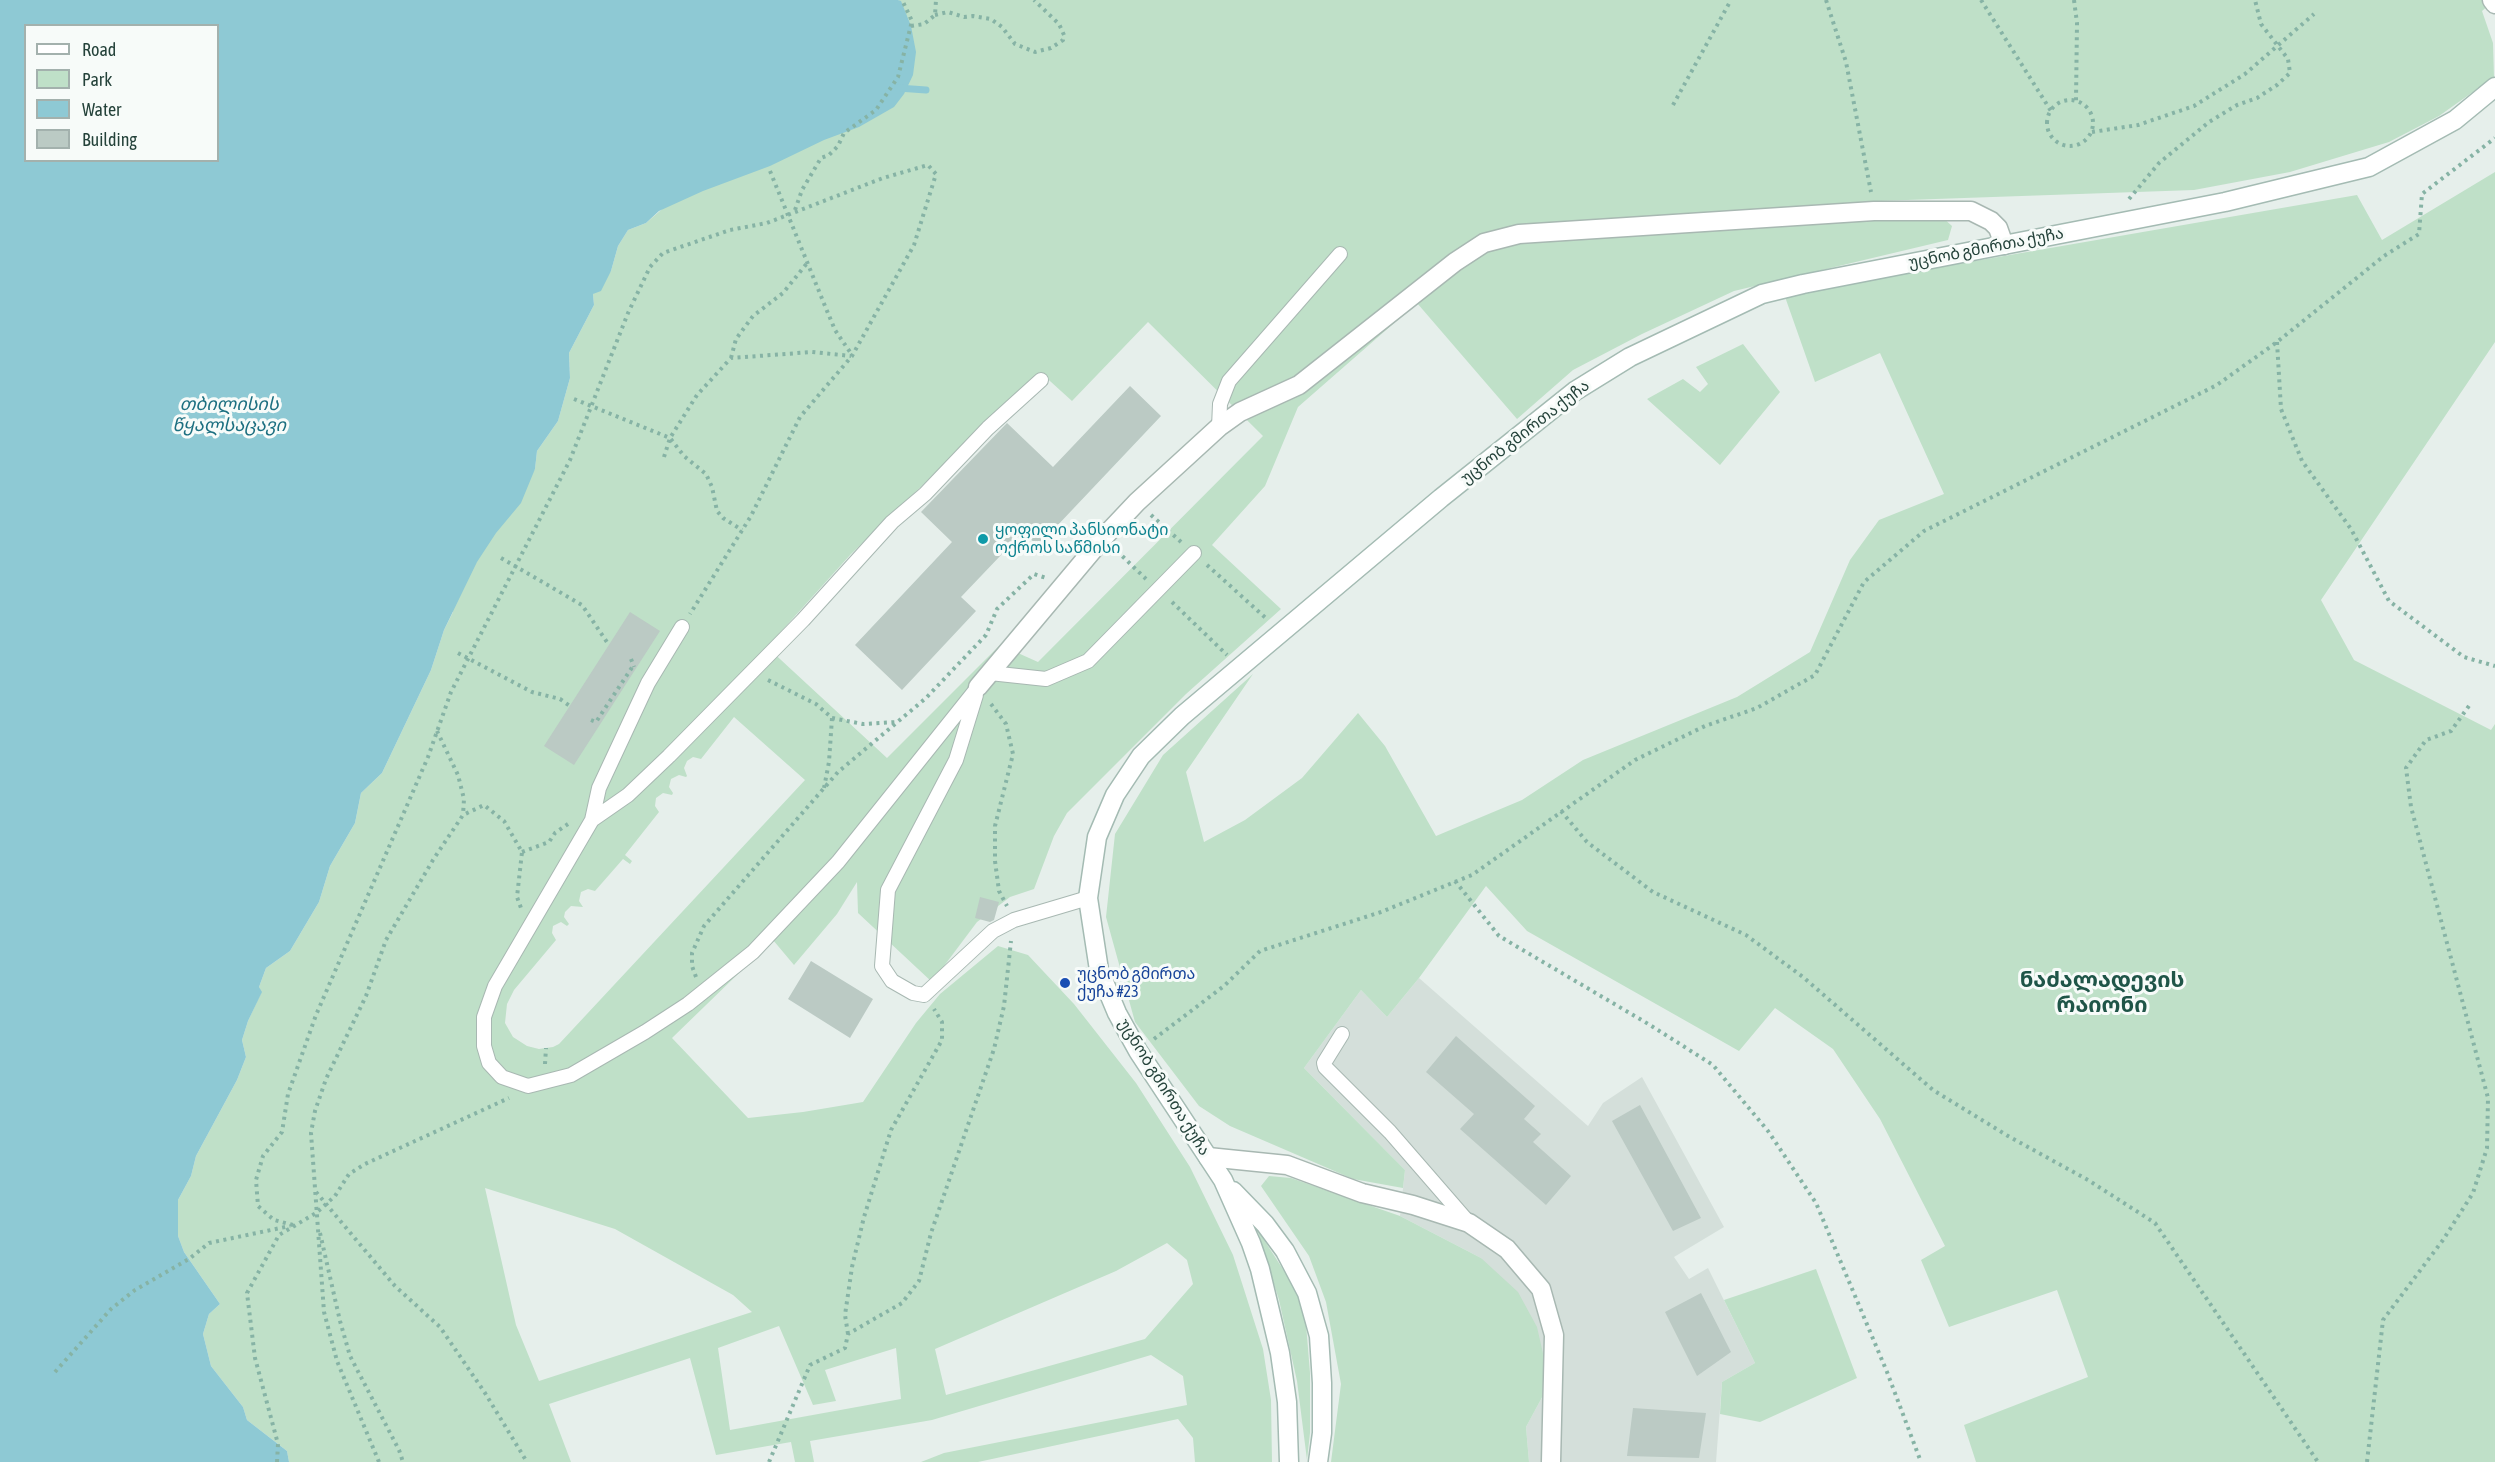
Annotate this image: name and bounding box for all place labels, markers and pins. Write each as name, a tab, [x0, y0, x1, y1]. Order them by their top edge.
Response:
place label: ყოფილი პანსიონატი ოქროს საწმისი	[995, 520, 1168, 558]
marker: ყოფილი პანსიონატი ოქროს საწმისი	[976, 532, 990, 546]
place label: უცნობ გმირთა ქუჩა #23	[1077, 964, 1195, 1002]
marker: უცნობ გმირთა ქუჩა #23	[1058, 976, 1072, 990]

